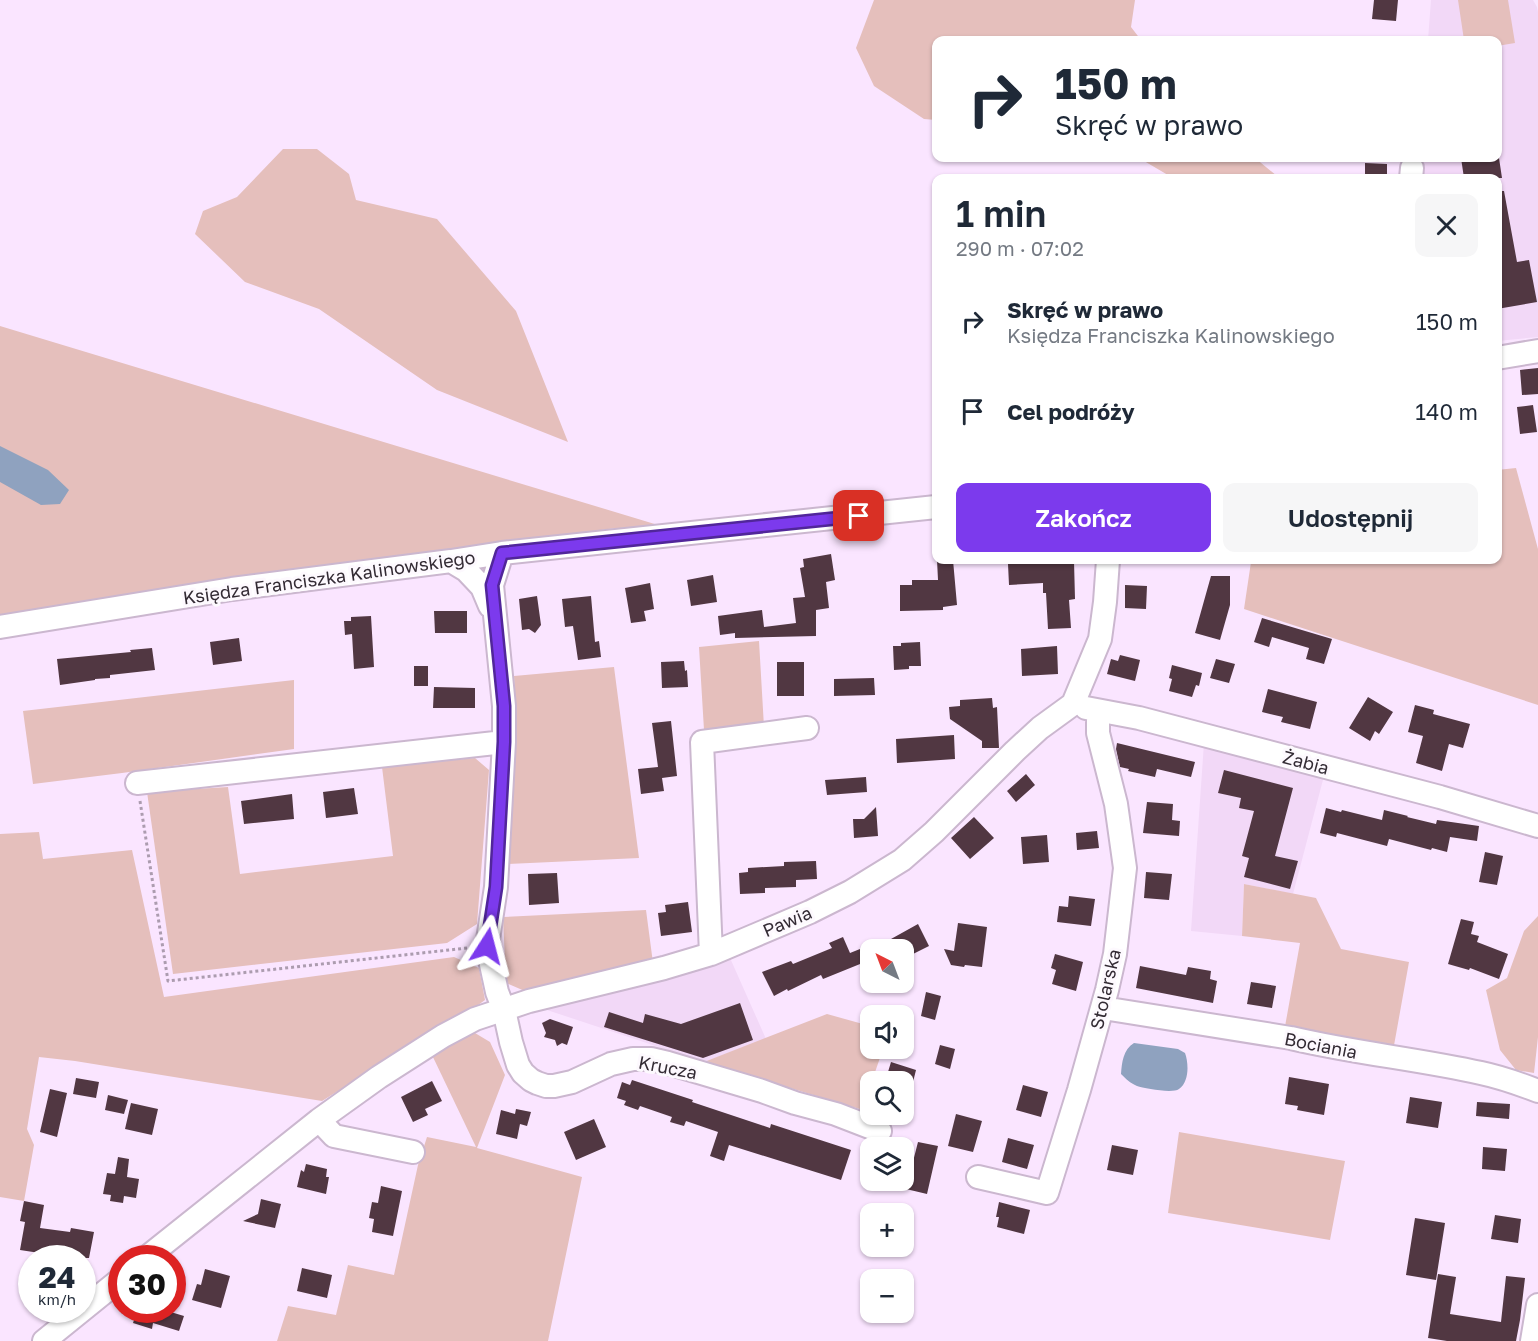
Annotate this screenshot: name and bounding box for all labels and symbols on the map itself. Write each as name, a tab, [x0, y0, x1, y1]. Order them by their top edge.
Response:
pin	[833, 490, 884, 541]
street label: Księdza Franciszka Kalinowskiego	[181, 546, 477, 608]
street label: Żabia	[1280, 745, 1332, 779]
street label: Pawia	[759, 901, 815, 941]
position arrow	[455, 914, 519, 978]
north arrow	[860, 939, 914, 993]
street label: Stolarska	[1085, 947, 1125, 1031]
street label: Bociania	[1283, 1027, 1359, 1063]
street label: Krucza	[637, 1051, 699, 1083]
speed limit sign: 30	[108, 1245, 186, 1323]

